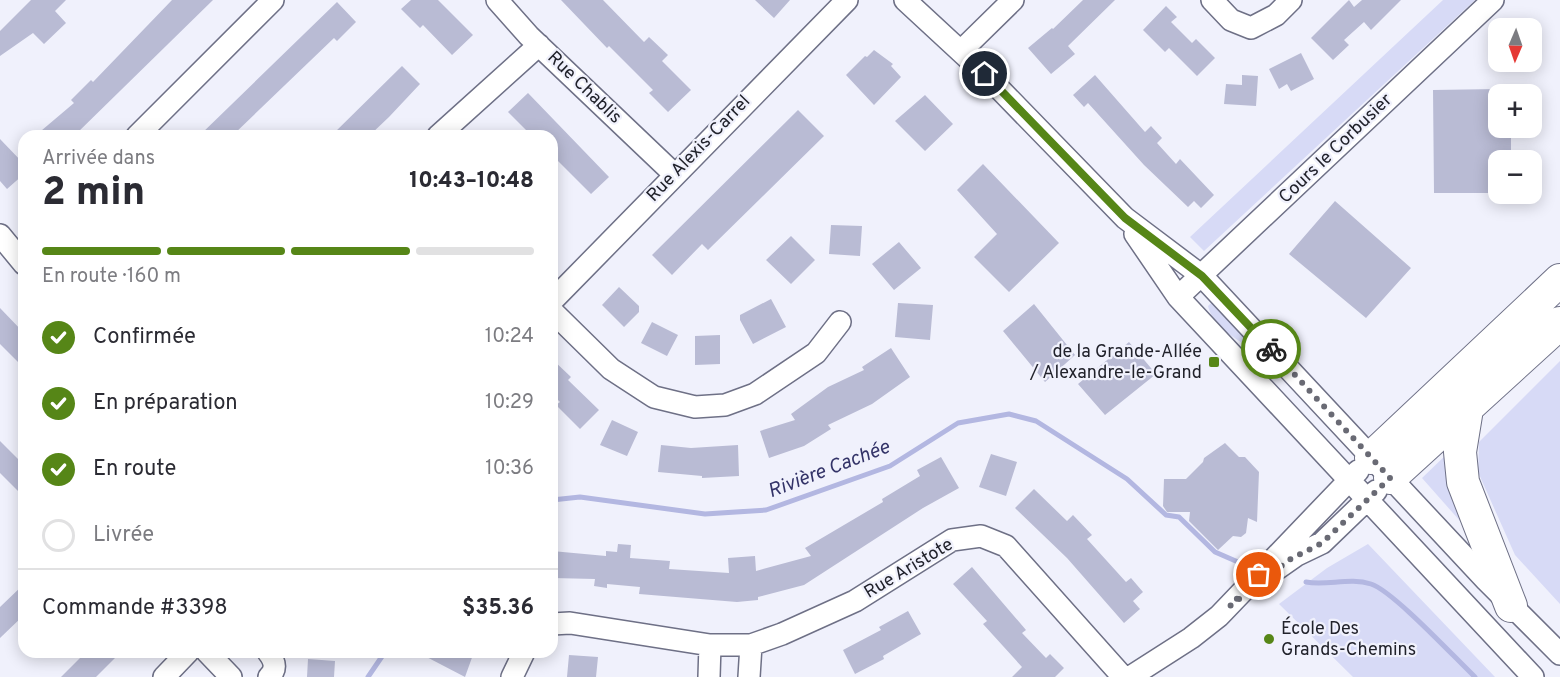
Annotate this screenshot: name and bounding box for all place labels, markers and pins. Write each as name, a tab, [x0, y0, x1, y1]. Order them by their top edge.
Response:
pin	[959, 48, 1010, 99]
place label: de la Grande-Allée / Alexandre-le-Grand	[1029, 341, 1202, 385]
marker: de la Grande-Allée / Alexandre-le-Grand	[1207, 355, 1221, 369]
pin	[1233, 549, 1284, 600]
place label: École Des Grands-Chemins	[1281, 616, 1416, 662]
marker: École Des Grands-Chemins	[1262, 632, 1276, 646]

